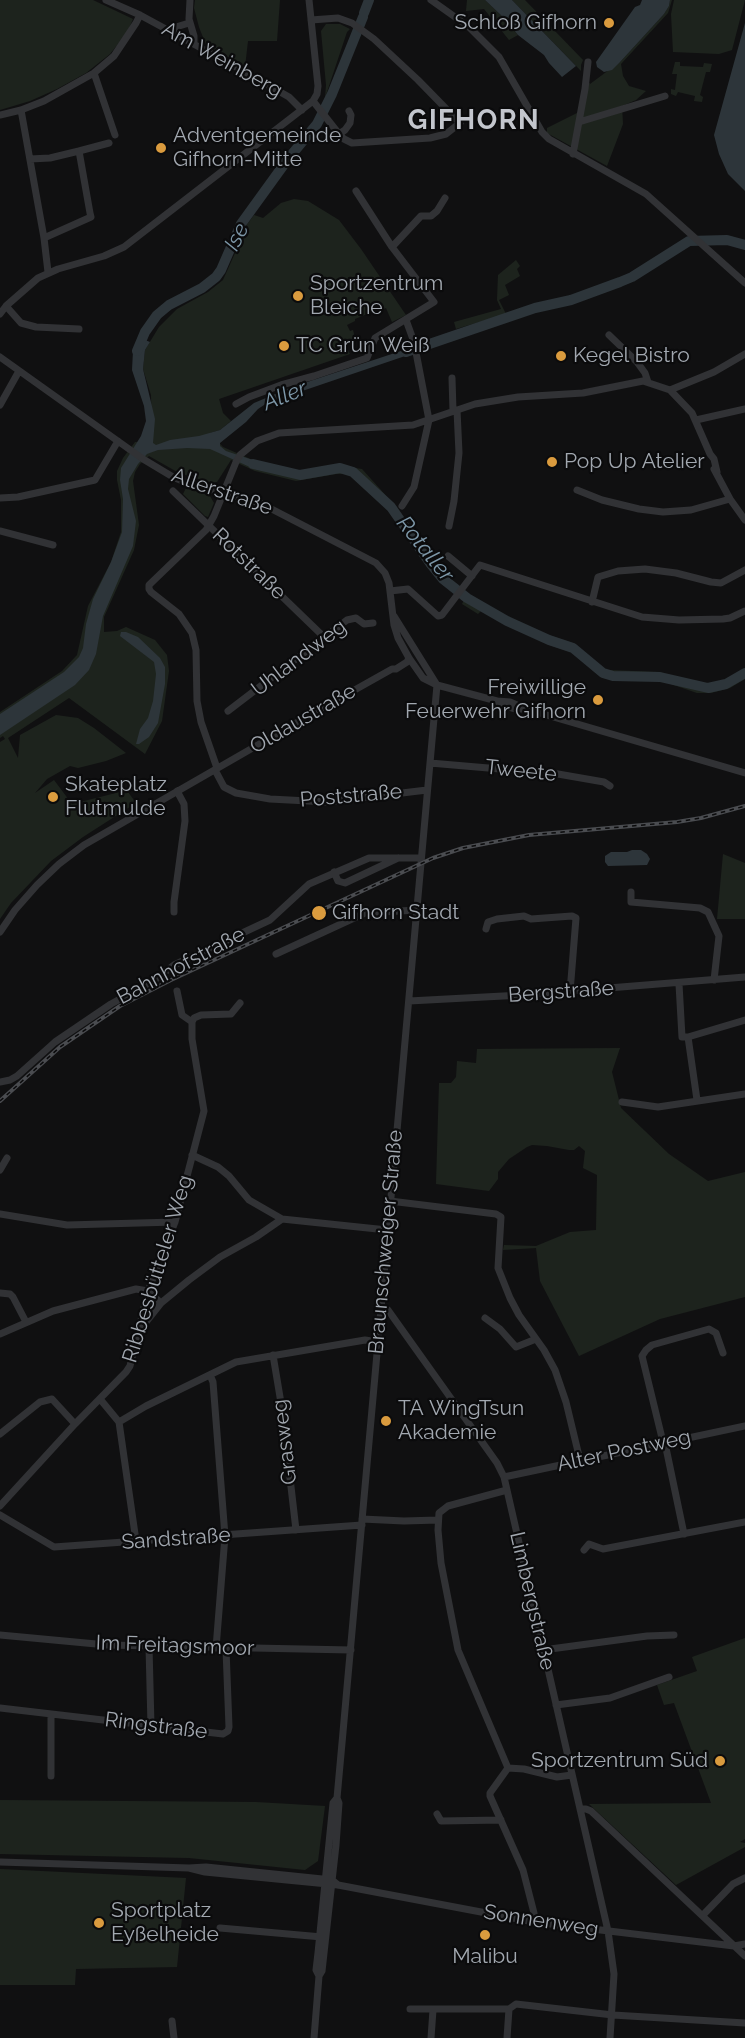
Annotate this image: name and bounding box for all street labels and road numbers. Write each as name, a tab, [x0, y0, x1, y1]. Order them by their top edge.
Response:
street label: Am Weinberg	[157, 17, 287, 103]
street label: Allerstraße	[168, 463, 276, 521]
street label: Rotstraße	[207, 523, 291, 605]
street label: Uhlandweg	[247, 614, 351, 702]
street label: Oldaustraße	[245, 679, 361, 759]
street label: Tweete	[484, 755, 558, 787]
street label: Poststraße	[299, 779, 403, 813]
street label: Bahnhofstraße	[113, 922, 249, 1010]
street label: Bergstraße	[507, 976, 615, 1008]
street label: Braunschweiger Straße	[364, 1129, 408, 1355]
street label: Ribbesbütteler Weg	[117, 1172, 199, 1366]
street label: Grasweg	[267, 1398, 303, 1486]
street label: Alter Postweg	[555, 1425, 693, 1477]
street label: Sandstraße	[121, 1523, 231, 1555]
street label: Limbergstraße	[504, 1529, 560, 1673]
street label: Im Freitagsmoor	[95, 1631, 255, 1661]
street label: Ringstraße	[103, 1707, 209, 1745]
street label: Sonnenweg	[482, 1899, 600, 1943]

